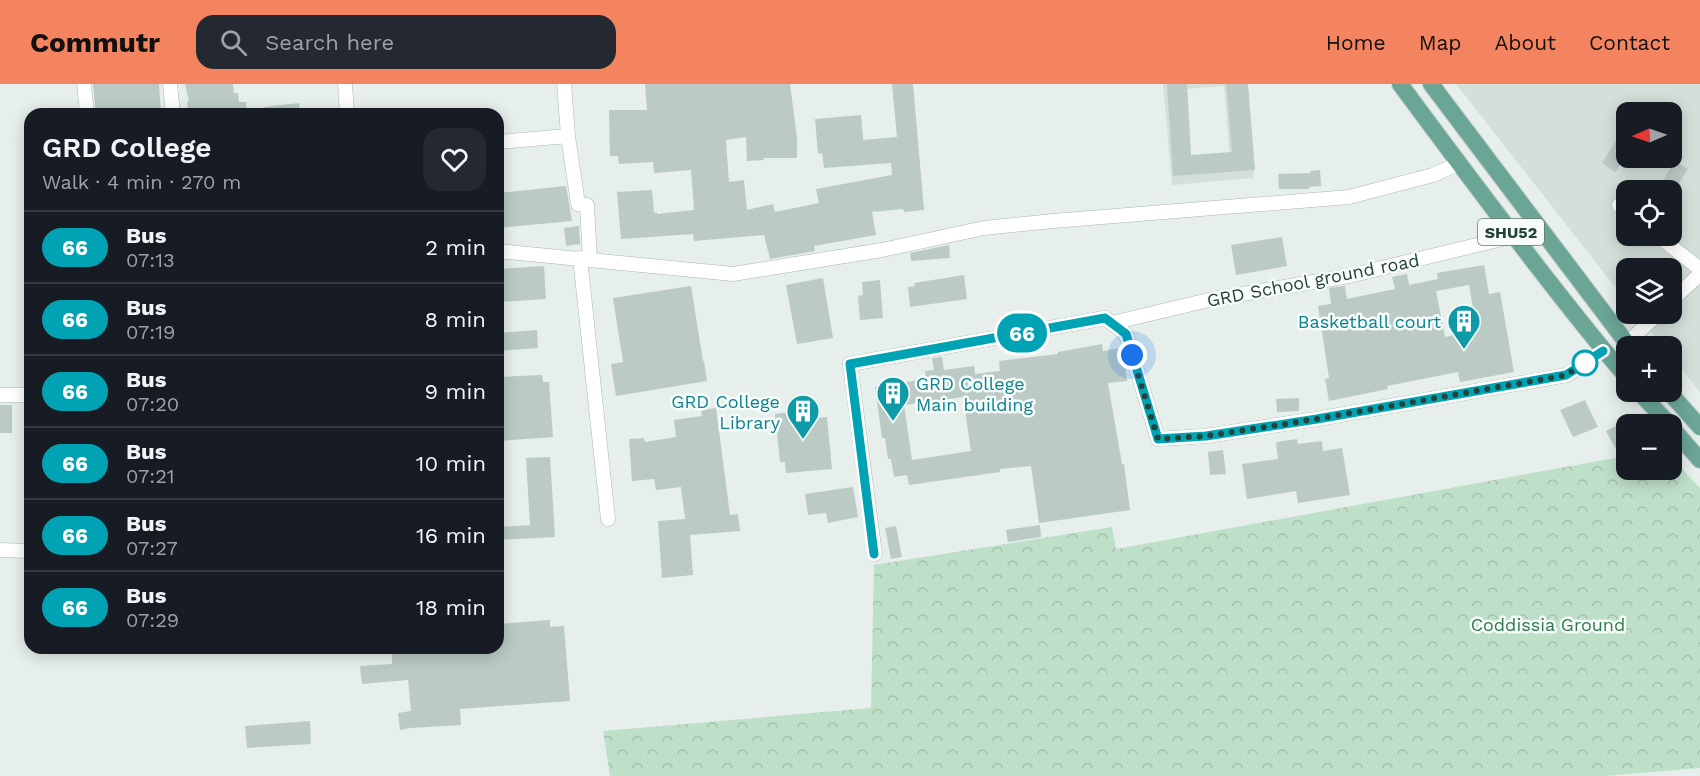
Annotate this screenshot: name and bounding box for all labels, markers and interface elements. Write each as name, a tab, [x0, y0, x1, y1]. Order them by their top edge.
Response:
search box	[196, 15, 616, 69]
text: Commutr	[30, 26, 160, 59]
icon: search	[217, 26, 250, 59]
text: Search here	[265, 30, 394, 55]
text: Home	[1326, 30, 1386, 55]
text: Map	[1419, 30, 1462, 55]
text: About	[1495, 30, 1556, 55]
text: Contact	[1589, 30, 1670, 55]
north arrow	[1616, 102, 1682, 168]
map controls	[1616, 102, 1682, 480]
button: heart	[423, 128, 486, 191]
text: GRD College	[42, 131, 212, 164]
text: Walk · 4 min · 270 m	[42, 170, 241, 194]
button: locate	[1616, 180, 1682, 246]
road number: SHU52	[1478, 219, 1544, 245]
text: Bus	[126, 223, 166, 248]
text: 66	[62, 235, 88, 260]
text: 2 min	[425, 235, 486, 260]
text: 07:13	[126, 248, 175, 272]
street label: GRD School ground road	[1205, 249, 1421, 311]
button: layers	[1616, 258, 1682, 324]
text: Bus	[126, 295, 166, 320]
building icon: Basketball court	[1446, 303, 1482, 350]
text: 66	[62, 307, 88, 332]
text: 8 min	[425, 307, 486, 332]
place label: Basketball court	[1298, 311, 1441, 332]
line badge: 66	[995, 314, 1049, 352]
text: 07:19	[126, 320, 175, 344]
text: 66	[1009, 321, 1035, 346]
button: +	[1616, 336, 1682, 402]
your location	[1117, 340, 1147, 370]
unlabelled marker	[1572, 350, 1598, 376]
text: Bus	[126, 367, 166, 392]
place label: GRD College Main building	[916, 373, 1033, 415]
building icon: GRD College Main building	[875, 375, 911, 422]
text: 66	[62, 379, 88, 404]
text: 9 min	[424, 379, 486, 404]
place label: GRD College Library	[671, 391, 781, 433]
text: 07:20	[126, 392, 179, 416]
building icon: GRD College Library	[785, 393, 821, 440]
button: −	[1616, 414, 1682, 480]
text: Bus	[126, 439, 166, 464]
text: 66	[62, 451, 88, 476]
text: 10 min	[416, 451, 486, 476]
text: 07:21	[126, 464, 175, 488]
text: Bus	[126, 511, 166, 536]
text: 66	[62, 523, 88, 548]
text: 16 min	[416, 523, 486, 548]
text: 07:27	[126, 536, 178, 560]
text: Bus	[126, 583, 166, 608]
text: 66	[62, 595, 88, 620]
text: 18 min	[416, 595, 486, 620]
text: 07:29	[126, 608, 179, 632]
park label: Coddissia Ground	[1471, 614, 1625, 635]

